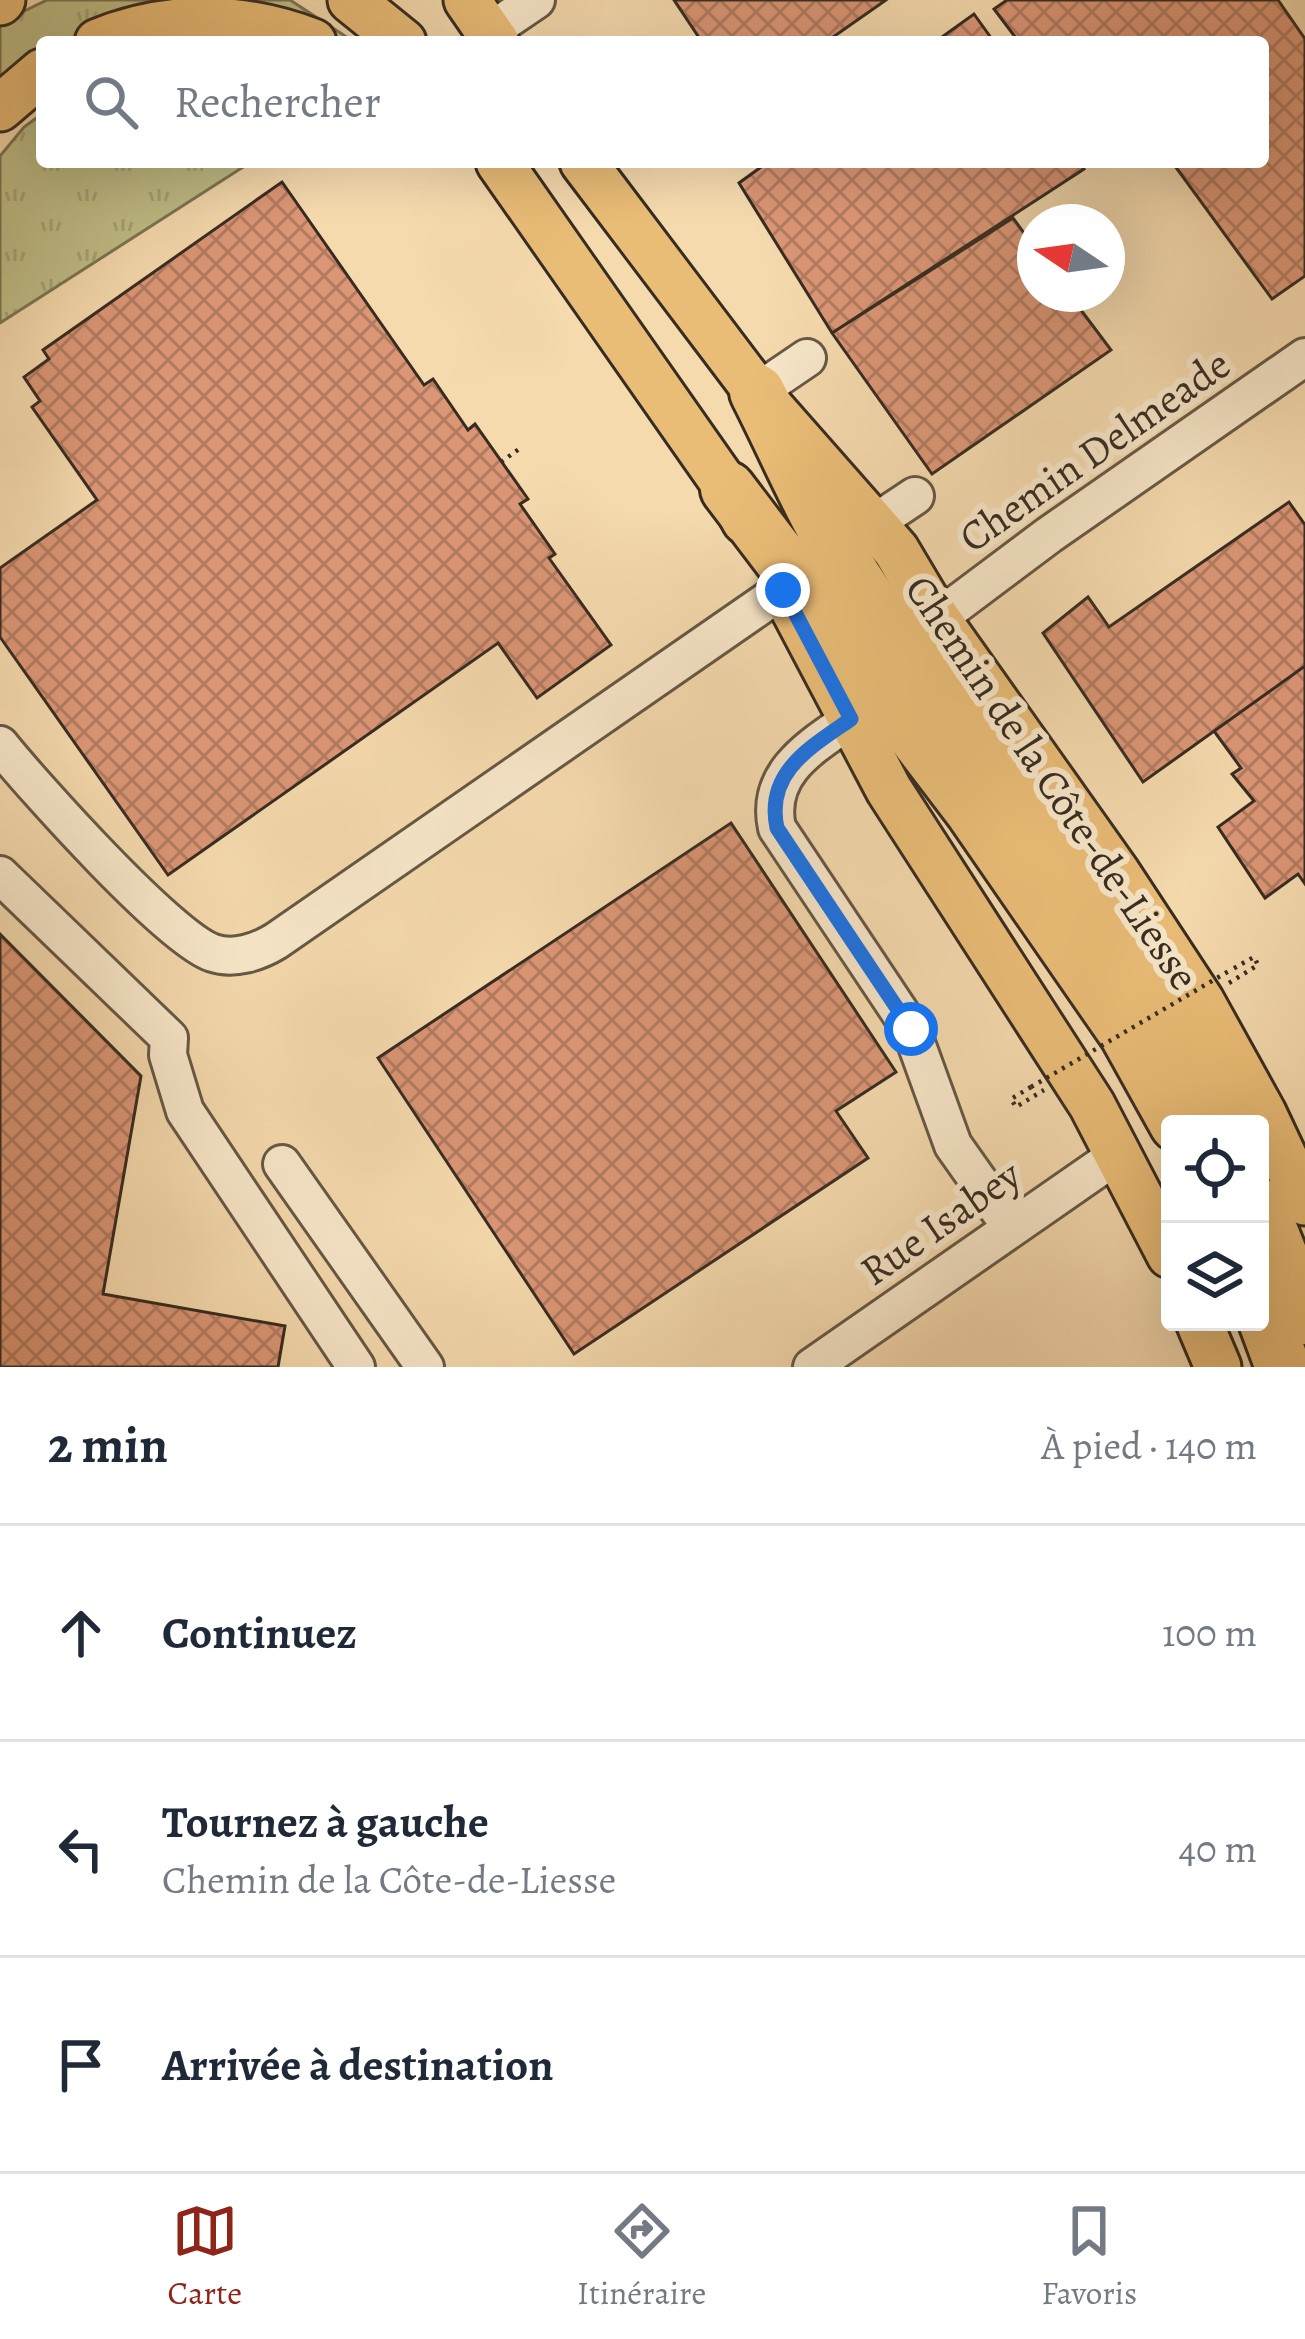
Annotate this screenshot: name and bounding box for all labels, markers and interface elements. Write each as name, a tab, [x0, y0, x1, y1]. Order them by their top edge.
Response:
search box	[36, 36, 1269, 168]
icon: search	[78, 69, 144, 135]
text: Rechercher	[174, 71, 381, 133]
north arrow	[1017, 204, 1125, 312]
street label: Chemin Delmeade	[947, 336, 1241, 565]
route end	[756, 563, 810, 617]
street label: Chemin de la Côte-de-Liesse	[892, 564, 1213, 1001]
route start	[884, 1002, 938, 1056]
map controls	[1161, 1115, 1269, 1331]
button: locate	[1161, 1115, 1269, 1223]
street label: Rue Isabey	[849, 1146, 1033, 1299]
button: layers	[1161, 1223, 1269, 1331]
text: 2 min	[48, 1410, 168, 1480]
text: À pied · 140 m	[1041, 1419, 1257, 1472]
icon: ahead	[48, 1600, 114, 1666]
text: Continuez	[162, 1602, 357, 1664]
text: 100 m	[1162, 1606, 1257, 1659]
text: Tournez à gauche	[162, 1791, 489, 1853]
icon: left	[48, 1816, 114, 1882]
text: 40 m	[1178, 1822, 1257, 1875]
text: Chemin de la Côte-de-Liesse	[162, 1853, 616, 1906]
icon: arrive	[48, 2032, 114, 2098]
text: Arrivée à destination	[162, 2034, 554, 2096]
tab: Carte	[168, 2198, 242, 2315]
tab: Itinéraire	[577, 2198, 706, 2315]
tab: Favoris	[1041, 2198, 1137, 2315]

